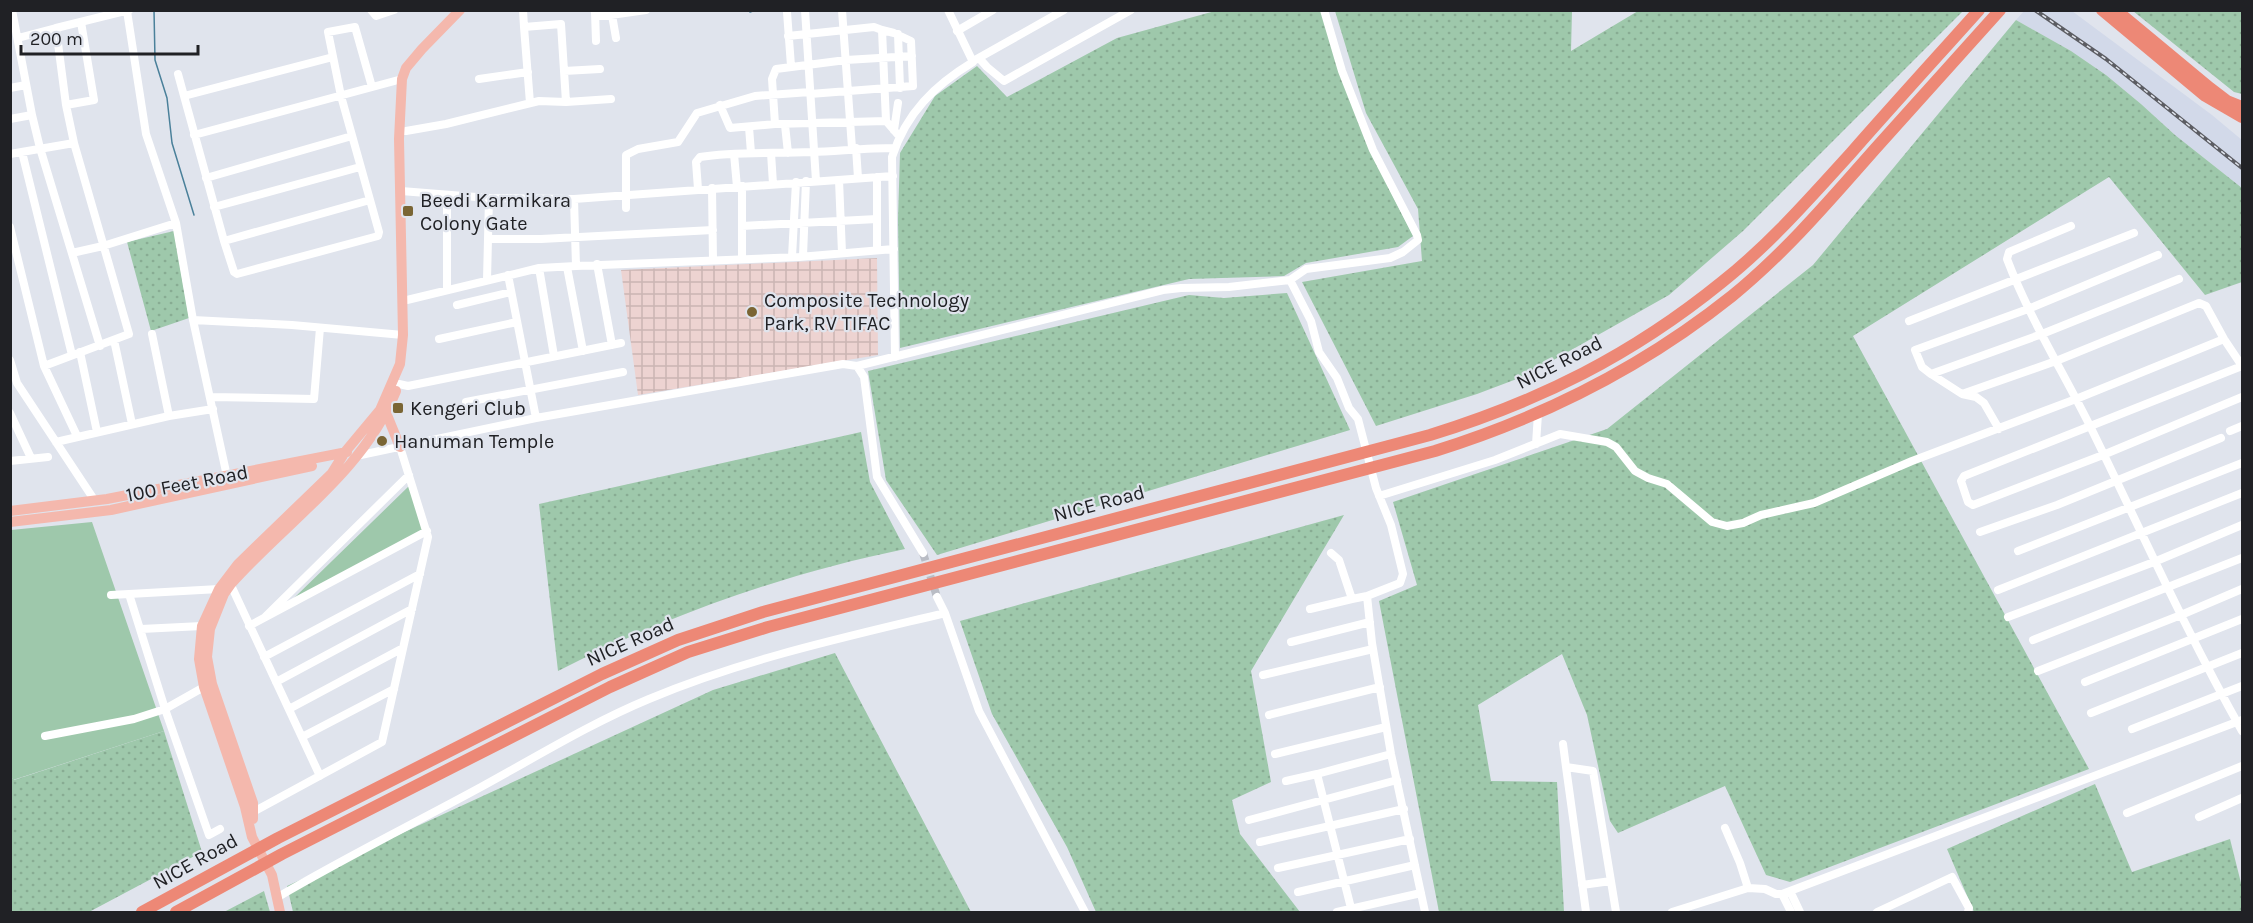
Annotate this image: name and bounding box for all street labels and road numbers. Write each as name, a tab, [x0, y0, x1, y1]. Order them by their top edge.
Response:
street label: NICE Road	[1512, 331, 1606, 394]
street label: 100 Feet Road	[124, 460, 250, 507]
street label: NICE Road	[1051, 480, 1147, 527]
street label: NICE Road	[583, 612, 678, 671]
street label: NICE Road	[149, 829, 242, 894]

